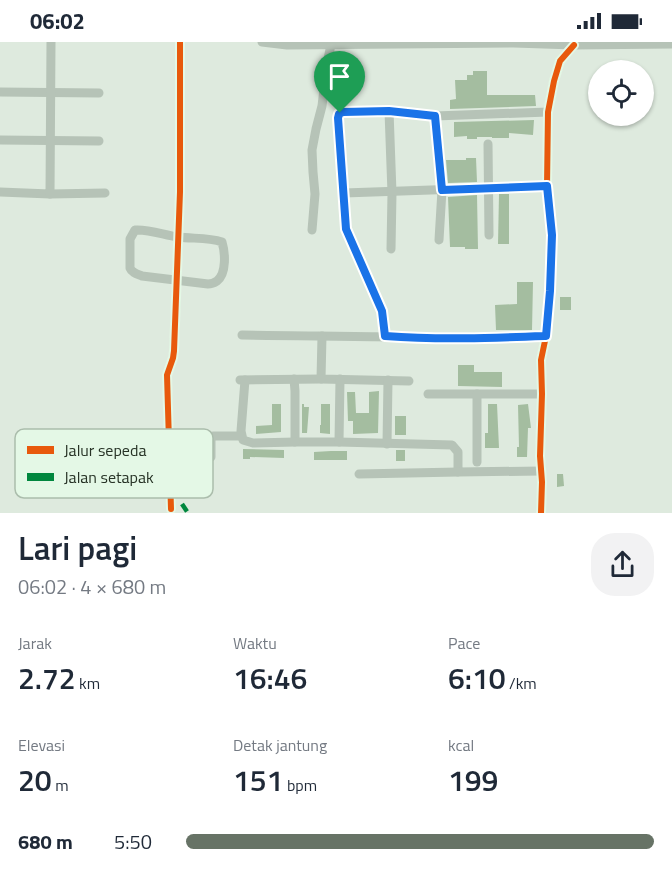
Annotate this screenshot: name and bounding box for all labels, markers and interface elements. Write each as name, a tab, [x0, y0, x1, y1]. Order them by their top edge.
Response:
text: 06:02	[30, 4, 85, 38]
pin	[314, 51, 365, 113]
icon: arrive	[323, 60, 356, 93]
map controls	[588, 60, 654, 126]
button: locate	[588, 60, 654, 126]
legend	[15, 429, 213, 498]
text: Jalur sepeda	[64, 438, 146, 462]
text: Jalan setapak	[64, 465, 154, 489]
text: Lari pagi	[18, 523, 137, 573]
button: share	[591, 533, 654, 596]
text: 06:02 · 4 × 680 m	[18, 571, 166, 602]
text: Jarak	[18, 631, 52, 655]
text: Waktu	[233, 631, 277, 655]
text: Pace	[448, 631, 480, 655]
text: 2.72	[18, 655, 76, 701]
text: 16:46	[233, 655, 307, 701]
text: 6:10	[448, 655, 506, 701]
text: km	[76, 671, 100, 695]
text: /km	[506, 671, 537, 695]
text: Elevasi	[18, 733, 65, 757]
text: Detak jantung	[233, 733, 327, 757]
text: kcal	[448, 733, 474, 757]
text: 20	[18, 757, 52, 803]
text: 151	[233, 757, 283, 803]
text: 199	[448, 757, 498, 803]
text: m	[52, 773, 69, 797]
text: bpm	[283, 773, 317, 797]
text: 680 m	[18, 826, 73, 857]
text: 5:50	[114, 826, 152, 857]

